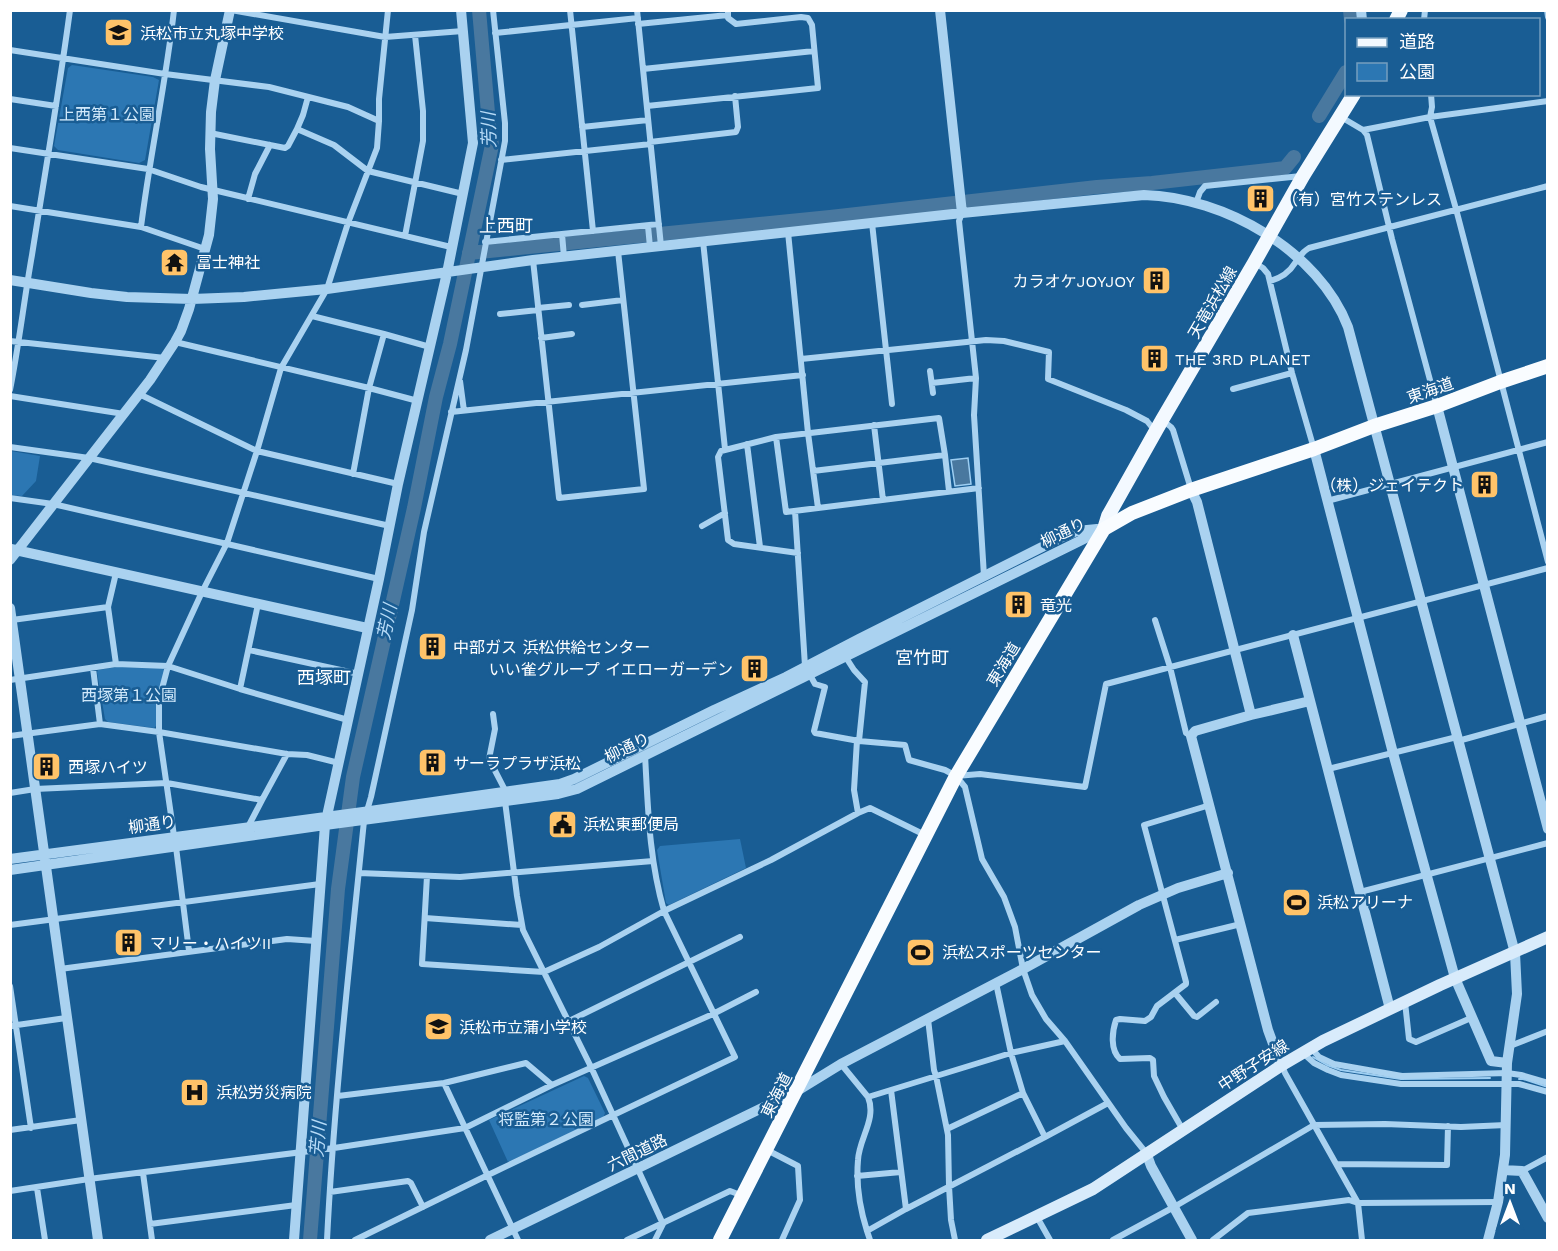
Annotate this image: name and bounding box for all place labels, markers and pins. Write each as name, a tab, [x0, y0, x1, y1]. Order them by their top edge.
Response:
school or university icon: 浜松市立丸塚中学校	[103, 17, 135, 49]
place label: 浜松市立丸塚中学校	[140, 24, 284, 43]
building icon: （有）宮竹ステンレス	[1245, 183, 1277, 215]
place label: （有）宮竹ステンレス	[1282, 190, 1442, 209]
temple icon: 冨士神社	[159, 246, 191, 278]
place label: 冨士神社	[196, 253, 260, 272]
building icon: カラオケJOYJOY	[1140, 265, 1172, 297]
place label: カラオケJOYJOY	[1012, 272, 1135, 291]
building icon: THE 3RD PLANET	[1138, 343, 1170, 375]
place label: THE 3RD PLANET	[1175, 350, 1311, 369]
building icon: （株）ジェイテクト	[1469, 469, 1501, 501]
place label: （株）ジェイテクト	[1320, 476, 1464, 495]
building icon: 竜光	[1003, 589, 1035, 621]
place label: 竜光	[1040, 596, 1072, 615]
building icon: 中部ガス 浜松供給センター	[416, 631, 448, 663]
place label: 中部ガス 浜松供給センター	[453, 638, 650, 657]
building icon: いい雀グループ イエローガーデン	[738, 653, 770, 685]
place label: いい雀グループ イエローガーデン	[489, 660, 733, 679]
building icon: サーラプラザ浜松	[416, 747, 448, 779]
building icon: 西塚ハイツ	[31, 751, 63, 783]
place label: サーラプラザ浜松	[453, 754, 581, 773]
place label: 西塚ハイツ	[68, 758, 148, 777]
public building icon: 浜松東郵便局	[546, 808, 578, 840]
place label: 浜松東郵便局	[583, 815, 679, 834]
sports icon: 浜松アリーナ	[1280, 886, 1312, 918]
place label: 浜松アリーナ	[1317, 893, 1413, 912]
building icon: マリー・ハイツII	[113, 927, 145, 959]
place label: マリー・ハイツII	[150, 934, 271, 953]
sports icon: 浜松スポーツセンター	[905, 936, 937, 968]
place label: 浜松スポーツセンター	[942, 943, 1102, 962]
school or university icon: 浜松市立蒲小学校	[422, 1011, 454, 1043]
place label: 浜松市立蒲小学校	[459, 1018, 587, 1037]
hospital icon: 浜松労災病院	[179, 1076, 211, 1108]
place label: 浜松労災病院	[216, 1083, 312, 1102]

